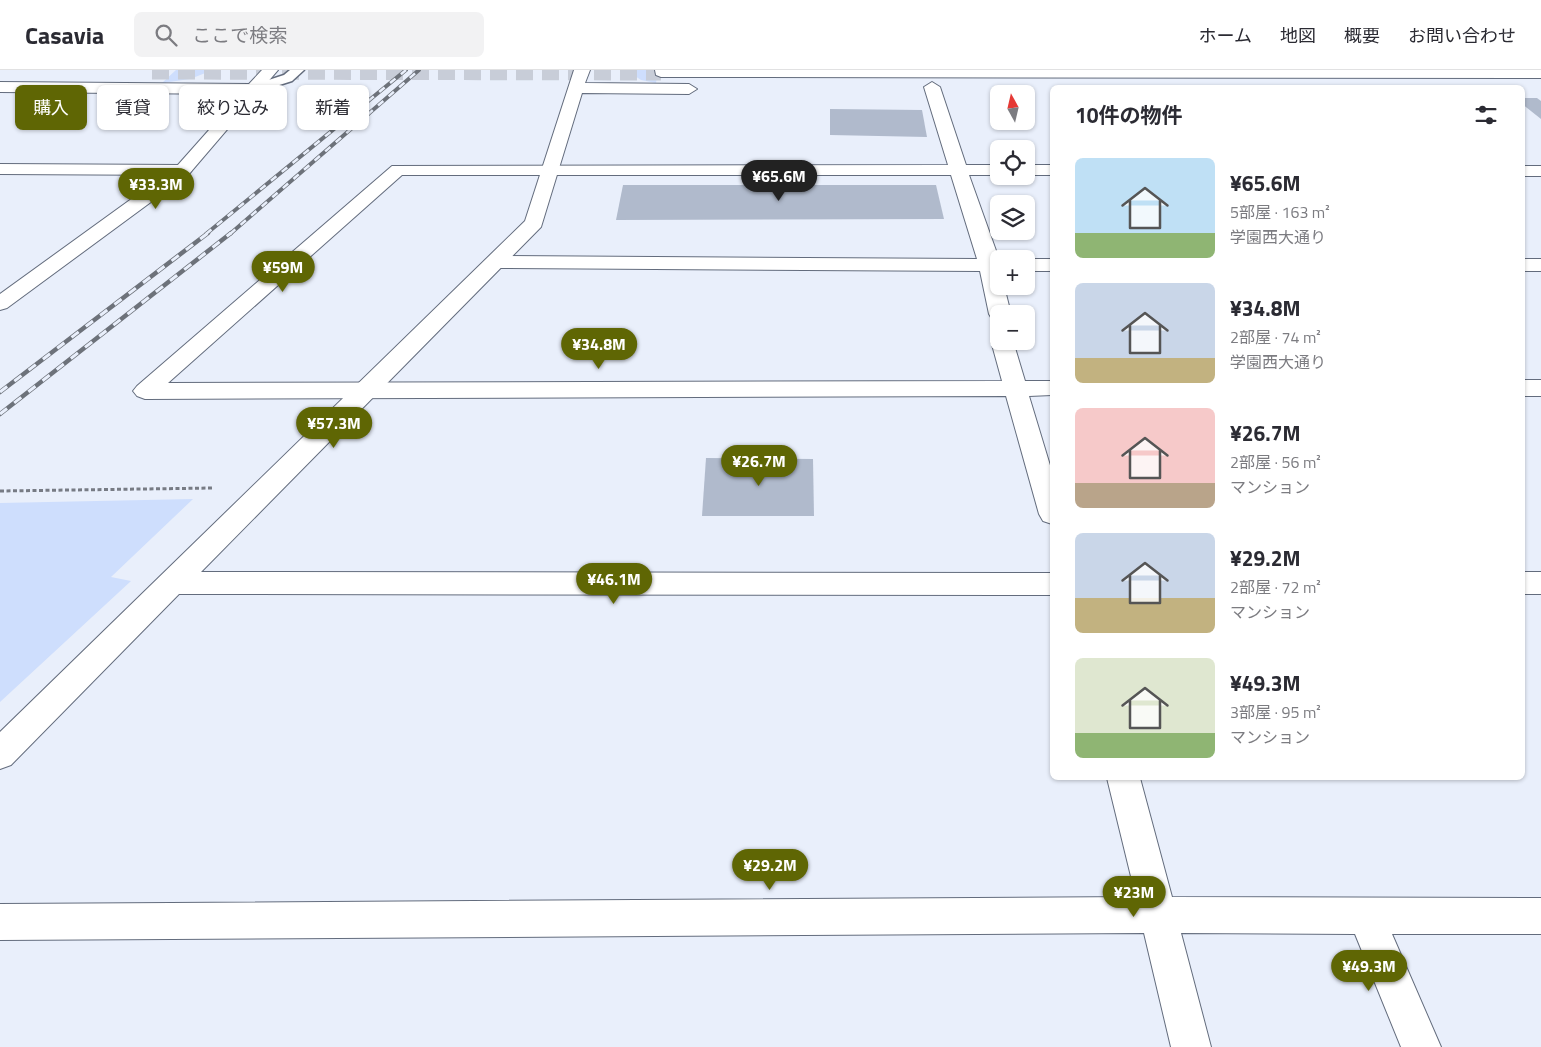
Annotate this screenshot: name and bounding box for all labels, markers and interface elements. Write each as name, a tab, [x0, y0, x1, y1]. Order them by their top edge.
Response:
search box	[134, 12, 484, 57]
text: Casavia	[25, 17, 104, 53]
text: ここで検索	[192, 20, 287, 49]
icon: search	[152, 21, 180, 49]
text: ホーム	[1199, 22, 1252, 49]
text: 地図	[1280, 22, 1316, 49]
text: 概要	[1344, 22, 1380, 49]
text: お問い合わせ	[1408, 22, 1516, 49]
chip: 購入	[15, 85, 87, 130]
chip: 賃貸	[97, 85, 169, 130]
chip: 絞り込み	[179, 85, 287, 130]
chip: 新着	[297, 85, 369, 130]
north arrow	[990, 85, 1035, 130]
map controls	[990, 85, 1035, 350]
text: 10件の物件	[1075, 99, 1183, 131]
icon: filters	[1472, 101, 1500, 129]
button: locate	[990, 140, 1035, 185]
pin: ¥65.6M	[738, 160, 820, 202]
text: ¥65.6M	[752, 164, 806, 188]
text: ¥65.6M	[1230, 167, 1300, 199]
pin: ¥33.3M	[115, 168, 197, 210]
text: ¥33.3M	[129, 172, 183, 196]
icon: home	[1115, 178, 1175, 238]
button: layers	[990, 195, 1035, 240]
text: 5部屋 · 163 m²	[1230, 200, 1330, 224]
text: 学園西大通り	[1230, 225, 1326, 249]
pin: ¥59M	[253, 250, 313, 293]
button: +	[990, 250, 1035, 295]
text: ¥59M	[263, 255, 303, 279]
text: ¥34.8M	[1230, 292, 1300, 324]
icon: home	[1115, 303, 1175, 363]
button: −	[990, 305, 1035, 350]
text: 2部屋 · 74 m²	[1230, 325, 1321, 349]
pin: ¥34.8M	[558, 328, 640, 370]
text: ¥34.8M	[572, 332, 626, 356]
text: 学園西大通り	[1230, 350, 1326, 374]
pin: ¥57.3M	[293, 406, 375, 449]
text: ¥57.3M	[307, 411, 361, 435]
text: ¥26.7M	[1230, 417, 1300, 449]
icon: home	[1115, 428, 1175, 488]
pin: ¥26.7M	[718, 444, 800, 487]
text: ¥26.7M	[732, 449, 786, 473]
text: 2部屋 · 56 m²	[1230, 450, 1321, 474]
text: マンション	[1230, 475, 1310, 499]
text: ¥29.2M	[1230, 542, 1300, 574]
icon: home	[1115, 553, 1175, 613]
pin: ¥46.1M	[573, 562, 655, 605]
text: ¥46.1M	[587, 567, 641, 591]
text: 2部屋 · 72 m²	[1230, 575, 1321, 599]
text: マンション	[1230, 600, 1310, 624]
text: ¥49.3M	[1230, 667, 1300, 699]
icon: home	[1115, 678, 1175, 738]
text: 3部屋 · 95 m²	[1230, 700, 1321, 724]
text: マンション	[1230, 725, 1310, 749]
pin: ¥29.2M	[729, 848, 811, 891]
text: ¥29.2M	[743, 853, 797, 877]
pin: ¥23M	[1104, 876, 1164, 918]
text: ¥23M	[1114, 880, 1154, 904]
pin: ¥49.3M	[1328, 950, 1410, 992]
text: ¥49.3M	[1342, 954, 1396, 978]

